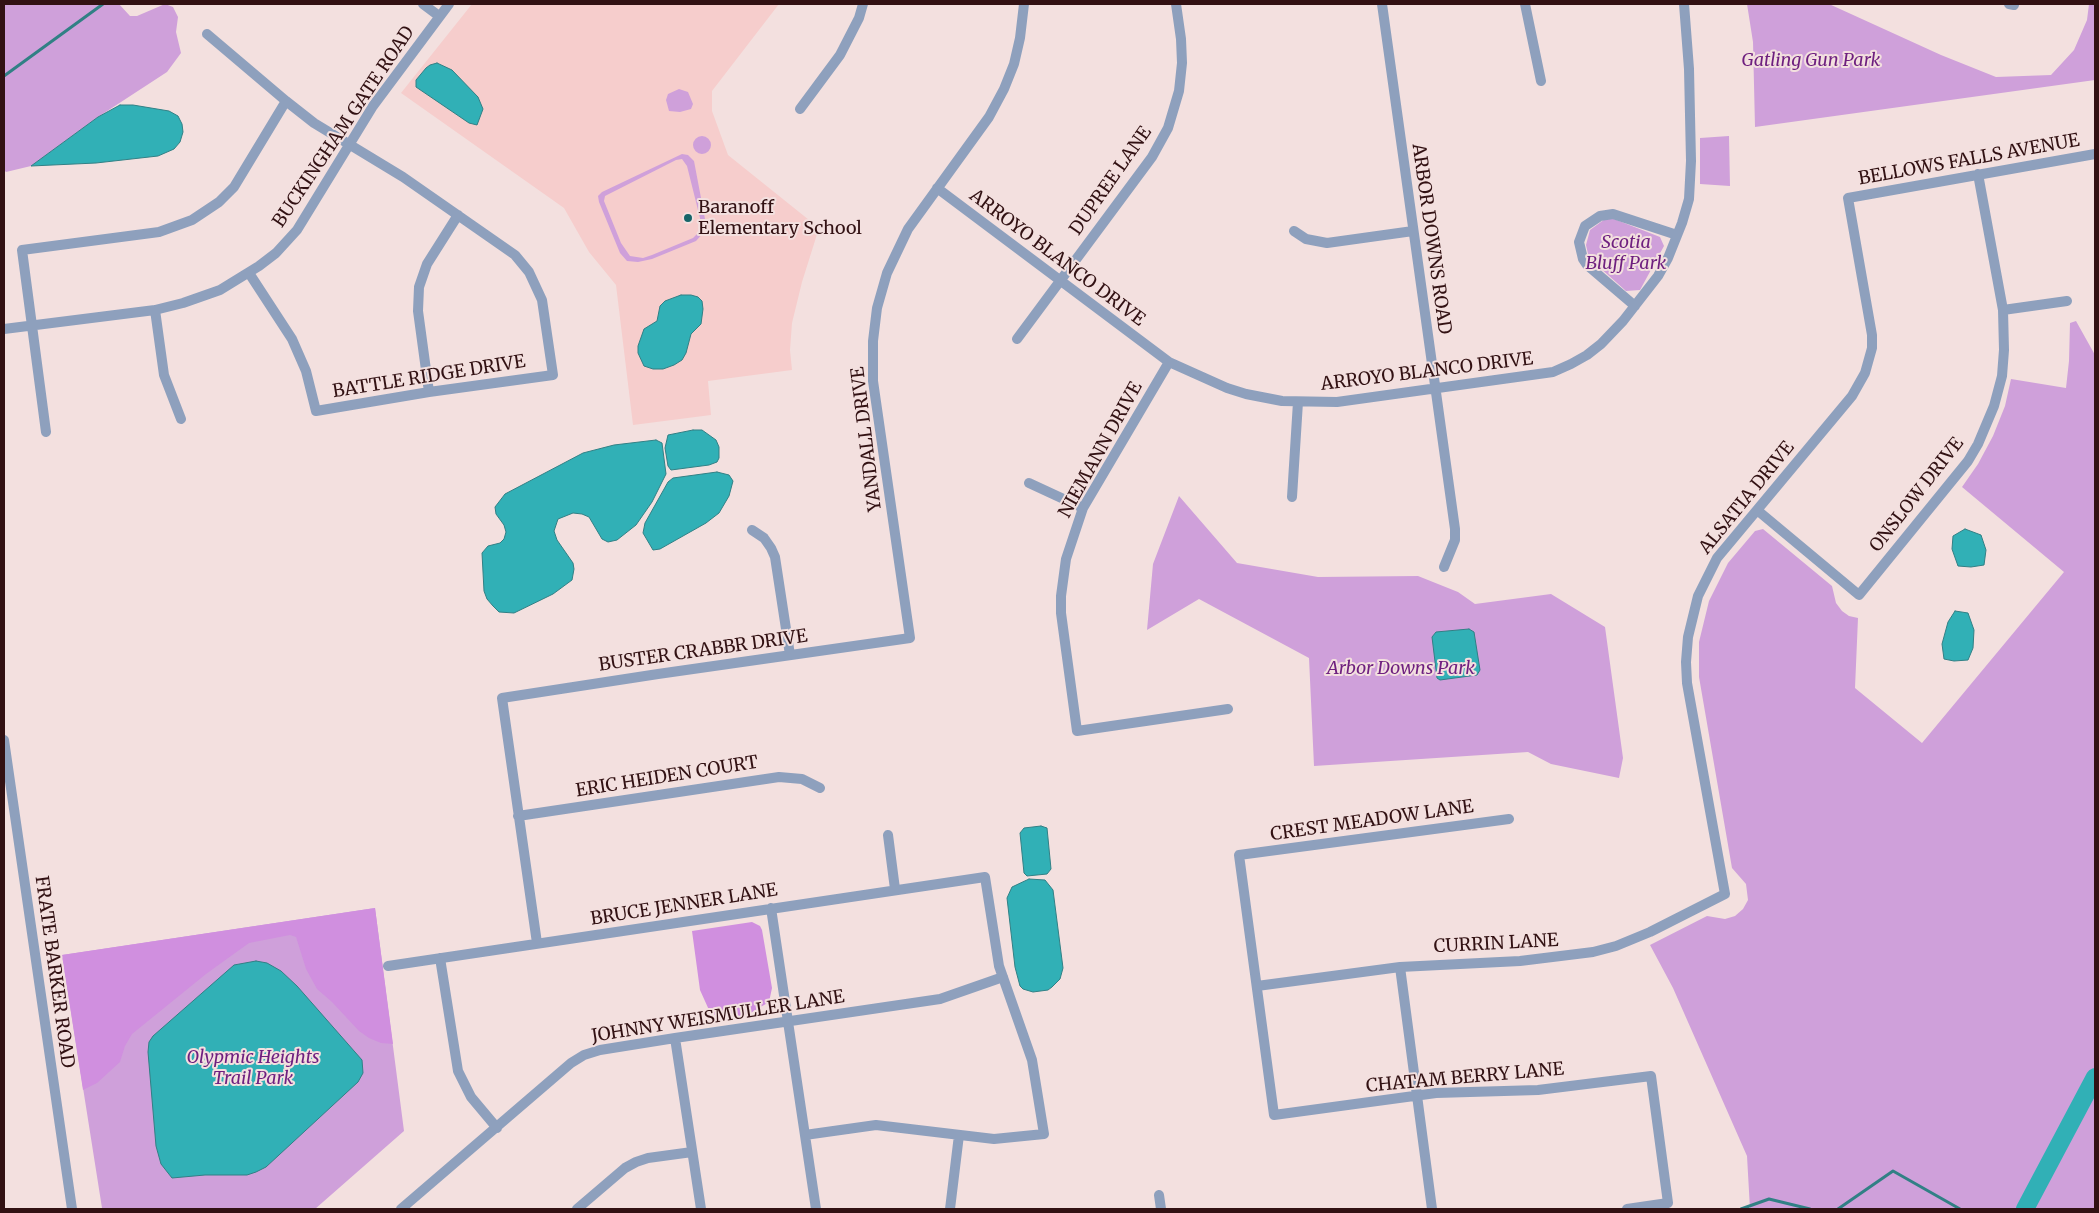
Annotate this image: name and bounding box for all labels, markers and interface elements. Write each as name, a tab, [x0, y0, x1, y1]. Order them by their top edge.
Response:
street label: BUCKINGHAM GATE ROAD	[269, 22, 419, 232]
park label: Gatling Gun Park	[1742, 50, 1880, 72]
street label: DUPREE LANE	[1066, 123, 1156, 239]
street label: BELLOWS FALLS AVENUE	[1857, 130, 2081, 190]
street label: ARBOR DOWNS ROAD	[1407, 142, 1455, 336]
street label: ARROYO BLANCO DRIVE	[965, 185, 1149, 331]
place label: Baranoff Elementary School	[698, 197, 862, 240]
marker: Baranoff Elementary School	[682, 212, 694, 224]
park label: Scotia Bluff Park	[1586, 232, 1666, 274]
street label: ARROYO BLANCO DRIVE	[1320, 348, 1534, 396]
street label: BATTLE RIDGE DRIVE	[331, 351, 527, 403]
street label: YANDALL DRIVE	[847, 365, 887, 513]
street label: NIEMANN DRIVE	[1055, 378, 1147, 522]
street label: ONSLOW DRIVE	[1866, 433, 1968, 557]
street label: ALSATIA DRIVE	[1695, 437, 1799, 559]
street label: BUSTER CRABBR DRIVE	[597, 626, 809, 676]
park label: Arbor Downs Park	[1327, 658, 1475, 680]
street label: ERIC HEIDEN COURT	[574, 752, 760, 802]
street label: CREST MEADOW LANE	[1269, 796, 1475, 846]
street label: FRATE BARKER ROAD	[30, 875, 78, 1069]
street label: BRUCE JENNER LANE	[589, 880, 779, 930]
street label: CURRIN LANE	[1433, 930, 1559, 958]
street label: JOHNNY WEISMULLER LANE	[590, 986, 846, 1048]
park label: Olypmic Heights Trail Park	[186, 1047, 320, 1090]
street label: CHATAM BERRY LANE	[1365, 1059, 1565, 1097]

